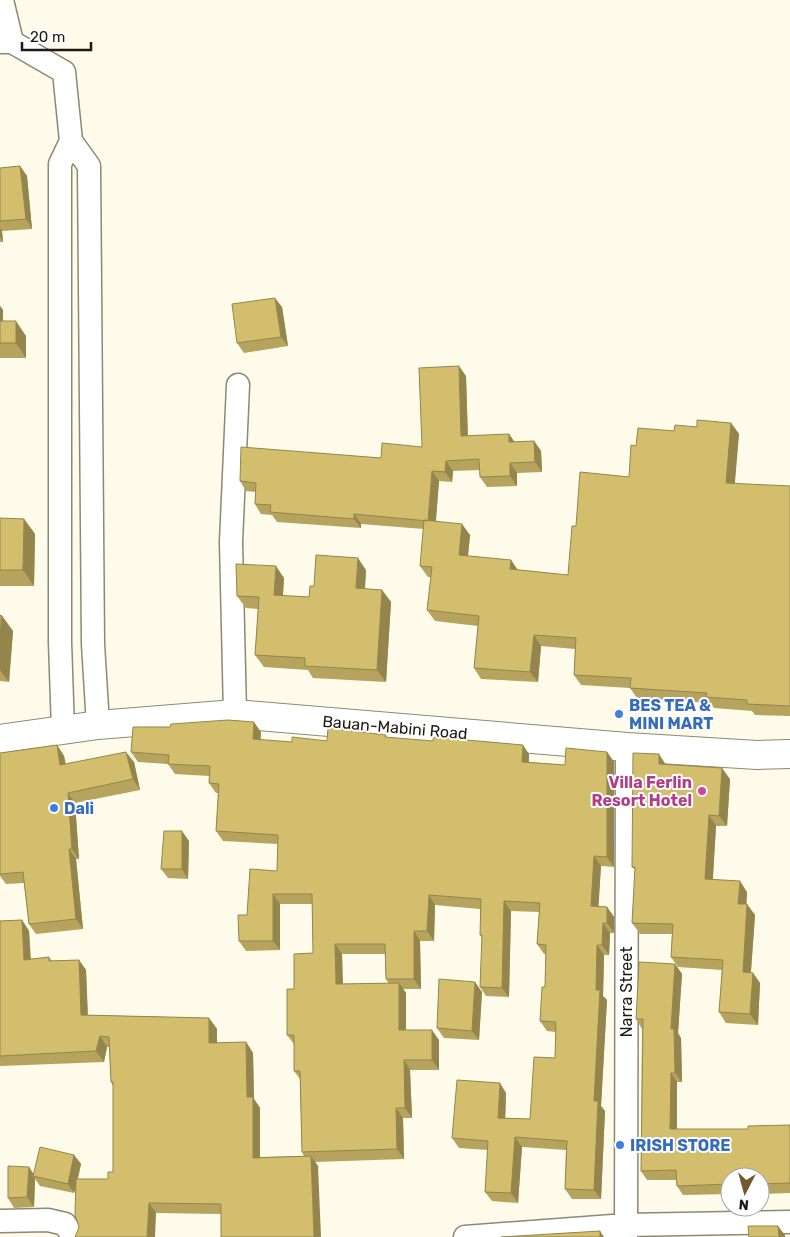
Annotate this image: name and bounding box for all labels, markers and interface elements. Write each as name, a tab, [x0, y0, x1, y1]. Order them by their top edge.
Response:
scale bar	[22, 20, 91, 52]
text: 20 m	[30, 28, 65, 46]
place label: BES TEA & MINI MART	[629, 696, 713, 733]
marker: BES TEA & MINI MART	[613, 708, 625, 720]
street label: Bauan-Mabini Road	[322, 712, 468, 743]
place label: Villa Ferlin Resort Hotel	[592, 773, 692, 810]
marker: Villa Ferlin Resort Hotel	[696, 785, 708, 797]
place label: Dali	[64, 799, 94, 818]
marker: Dali	[48, 802, 60, 814]
street label: Narra Street	[617, 947, 636, 1038]
place label: IRISH STORE	[630, 1136, 730, 1155]
marker: IRISH STORE	[614, 1139, 626, 1151]
north arrow	[720, 1167, 770, 1217]
text: N	[738, 1195, 750, 1213]

